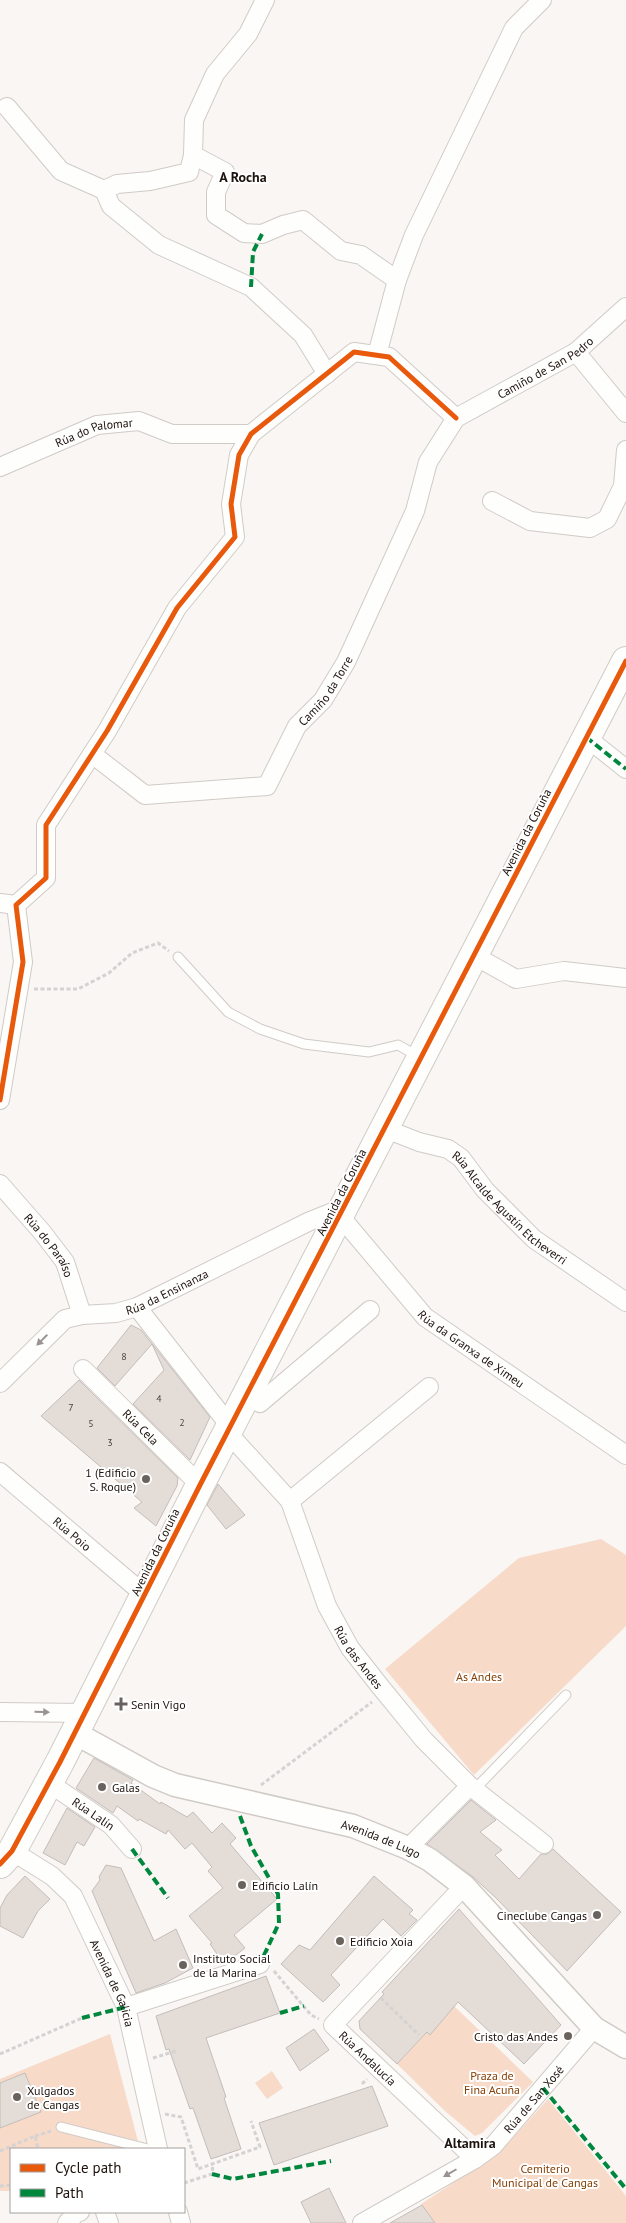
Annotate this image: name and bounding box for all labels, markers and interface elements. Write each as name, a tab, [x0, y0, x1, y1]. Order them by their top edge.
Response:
district label: A Rocha	[219, 168, 267, 186]
street label: Camiño de San Pedro	[494, 333, 596, 401]
street label: Rúa do Palomar	[53, 414, 133, 450]
street label: Camiño da Torre	[295, 654, 355, 728]
street label: Avenida da Coruña	[498, 786, 554, 878]
street label: Avenida da Coruña	[313, 1146, 369, 1238]
street label: Rúa Alcalde Agustín Etcheverri	[450, 1147, 570, 1267]
street label: Rúa do Paraíso	[21, 1210, 77, 1279]
street label: Rúa da Ensinanza	[124, 1265, 211, 1317]
street label: Rúa da Granxa de Ximeu	[415, 1307, 527, 1391]
one-way arrow	[36, 1334, 48, 1346]
house number: 8	[121, 1350, 127, 1363]
house number: 4	[156, 1392, 162, 1405]
house number: 7	[68, 1401, 74, 1414]
street label: Rúa Cela	[120, 1406, 162, 1448]
house number: 2	[179, 1416, 185, 1429]
house number: 5	[88, 1417, 94, 1430]
house number: 3	[107, 1436, 113, 1449]
place label: 1 (Edificio S. Roque)	[85, 1465, 136, 1494]
marker: 1 (Edificio S. Roque)	[140, 1473, 152, 1485]
street label: Avenida da Coruña	[127, 1506, 183, 1598]
street label: Rúa Poio	[50, 1513, 94, 1554]
street label: Rúa das Andes	[332, 1623, 386, 1692]
park label: As Andes	[456, 1669, 502, 1684]
place label: Senin Vigo	[131, 1697, 186, 1712]
marker: Senin Vigo	[115, 1698, 127, 1710]
one-way arrow	[35, 1708, 51, 1716]
place label: Galas	[112, 1780, 140, 1795]
marker: Galas	[96, 1781, 108, 1793]
street label: Rúa Lalín	[70, 1794, 118, 1833]
street label: Avenida de Lugo	[340, 1816, 424, 1861]
place label: Edificio Lalín	[252, 1878, 318, 1893]
marker: Edificio Lalín	[236, 1879, 248, 1891]
place label: Cineclube Cangas	[497, 1908, 587, 1923]
marker: Cineclube Cangas	[591, 1909, 603, 1921]
place label: Edificio Xoia	[350, 1934, 413, 1949]
marker: Edificio Xoia	[334, 1935, 346, 1947]
street label: Avenida de Galicia	[87, 1937, 138, 2028]
place label: Instituto Social de la Marina	[193, 1951, 271, 1980]
marker: Instituto Social de la Marina	[177, 1959, 189, 1971]
street label: Rúa Andalucía	[336, 2027, 400, 2088]
place label: Cristo das Andes	[474, 2029, 558, 2044]
marker: Cristo das Andes	[562, 2030, 574, 2042]
street label: Rúa de San Xosé	[500, 2062, 567, 2136]
park label: Praza de Fina Acuña	[464, 2068, 520, 2097]
place label: Xulgados de Cangas	[27, 2083, 79, 2112]
marker: Xulgados de Cangas	[11, 2091, 23, 2103]
district label: Altamira	[444, 2134, 496, 2152]
legend	[10, 2148, 185, 2213]
text: Cycle path	[55, 2158, 121, 2177]
park label: Cemiterio Municipal de Cangas	[492, 2161, 598, 2190]
one-way arrow	[443, 2169, 458, 2177]
text: Path	[55, 2183, 84, 2202]

